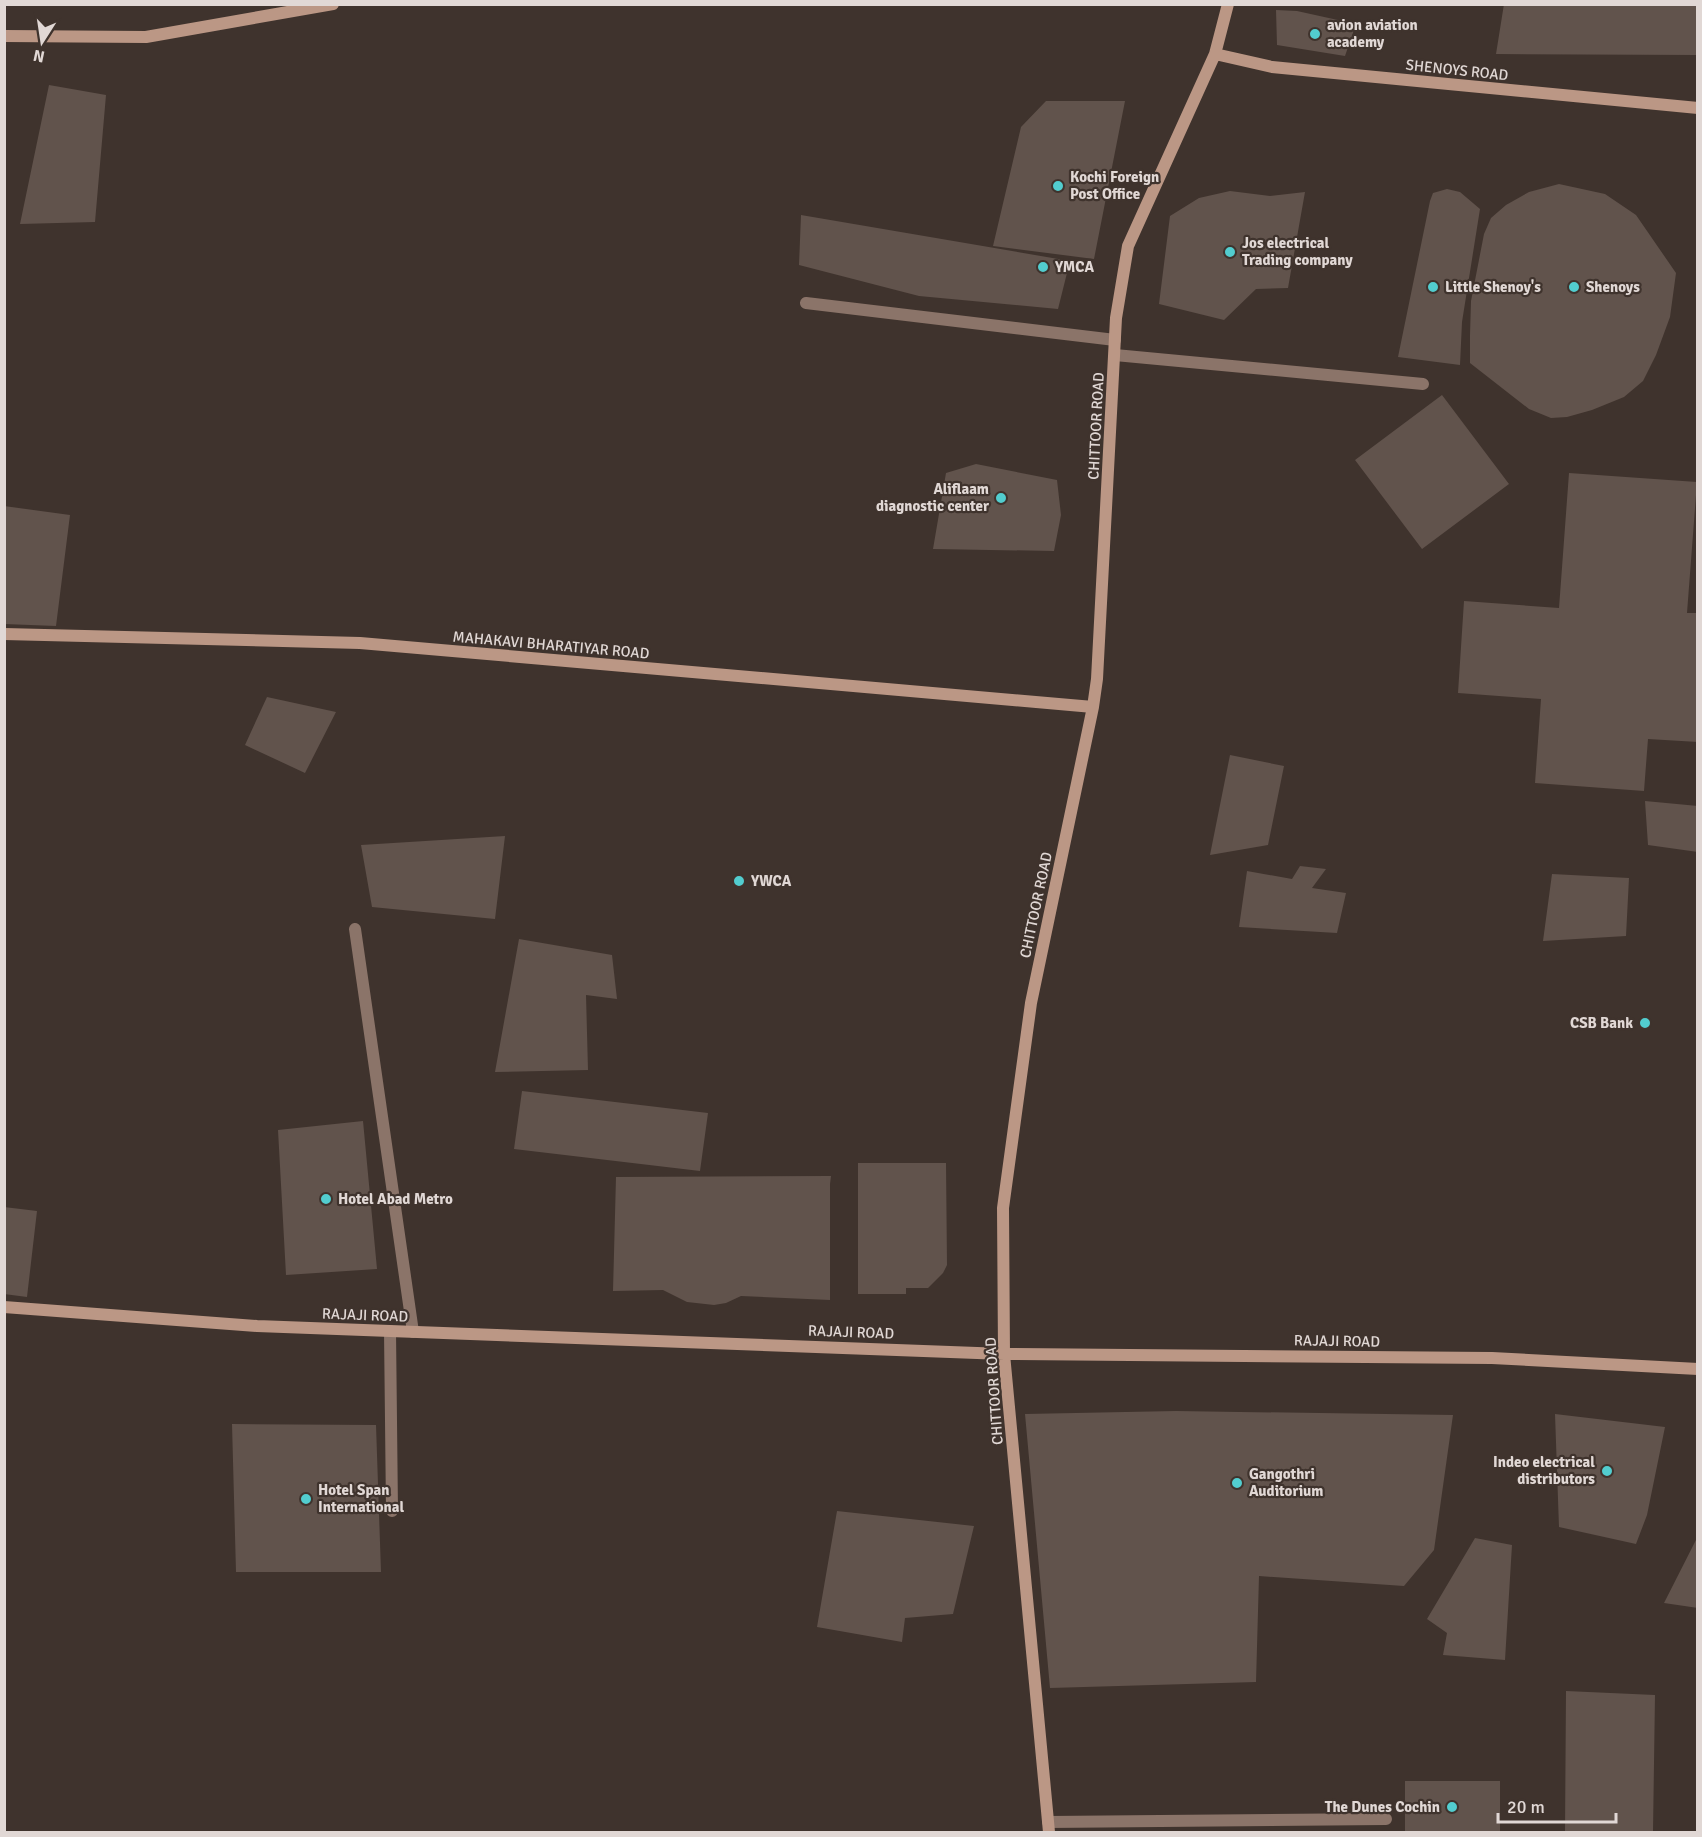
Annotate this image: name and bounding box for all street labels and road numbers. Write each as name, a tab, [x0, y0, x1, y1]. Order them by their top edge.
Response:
street label: SHENOYS ROAD	[1405, 56, 1509, 84]
street label: CHITTOOR ROAD	[1084, 372, 1108, 480]
street label: MAHAKAVI BHARATIYAR ROAD	[452, 627, 650, 663]
street label: CHITTOOR ROAD	[1016, 850, 1056, 960]
street label: RAJAJI ROAD	[322, 1305, 408, 1325]
street label: RAJAJI ROAD	[808, 1322, 894, 1342]
street label: RAJAJI ROAD	[1294, 1331, 1380, 1351]
street label: CHITTOOR ROAD	[981, 1337, 1007, 1445]

